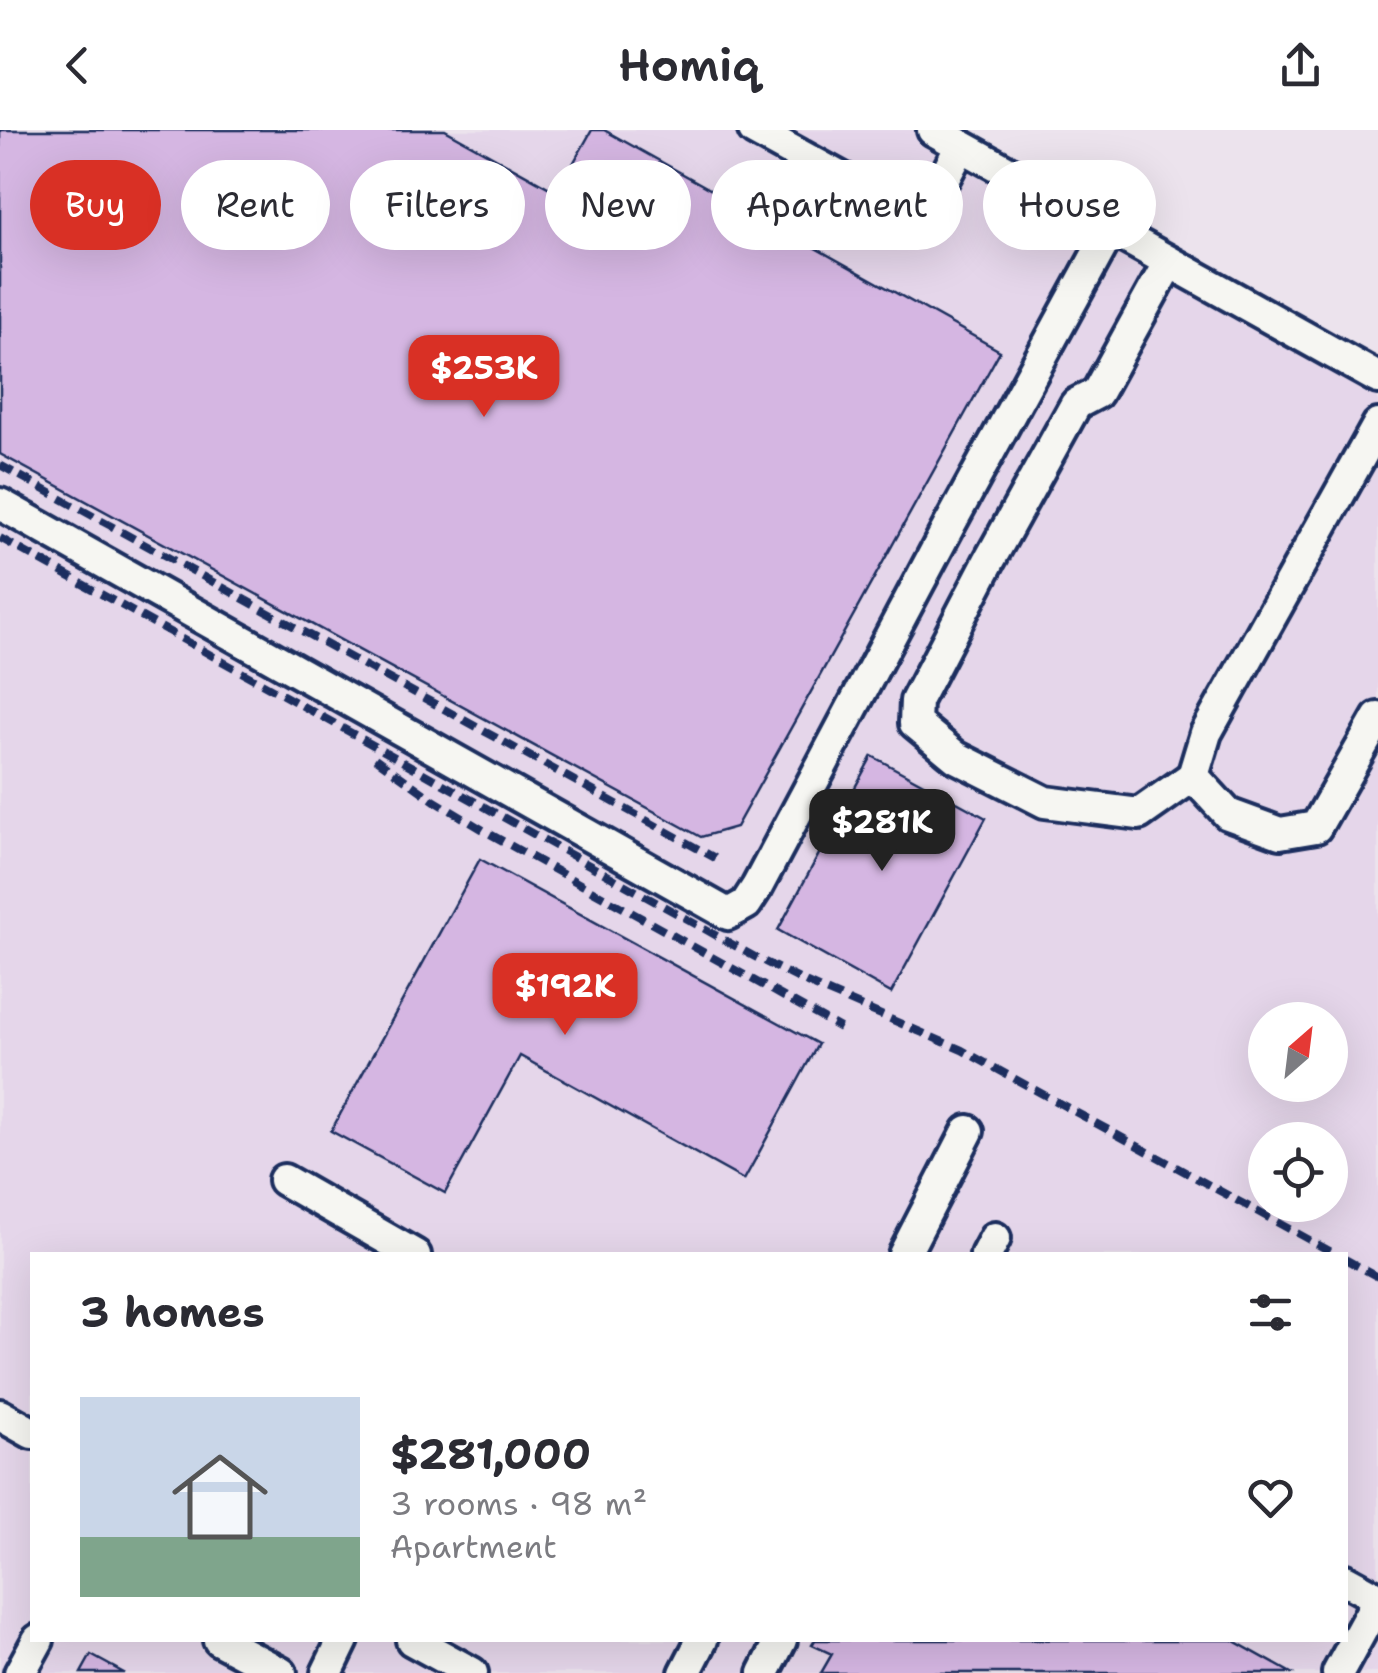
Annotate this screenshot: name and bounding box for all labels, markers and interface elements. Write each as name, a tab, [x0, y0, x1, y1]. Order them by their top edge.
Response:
text: Homiq	[618, 35, 760, 95]
icon: back	[50, 38, 105, 93]
icon: share	[1273, 38, 1328, 93]
chip: Buy	[30, 160, 161, 250]
chip: Rent	[181, 160, 330, 250]
chip: Filters	[350, 160, 525, 250]
chip: New	[545, 160, 691, 250]
chip: Apartment	[711, 160, 963, 250]
chip: House	[983, 160, 1156, 250]
pin: $253K	[414, 335, 554, 420]
text: $253K	[430, 346, 538, 389]
pin: $281K	[812, 789, 952, 874]
text: $281K	[831, 800, 933, 843]
pin: $192K	[495, 953, 635, 1038]
text: $192K	[515, 964, 615, 1007]
north arrow	[1248, 1002, 1348, 1102]
map controls	[1248, 1002, 1348, 1222]
button: locate	[1248, 1122, 1348, 1222]
text: 3 homes	[80, 1284, 265, 1340]
icon: filters	[1243, 1285, 1298, 1340]
text: $281,000	[390, 1426, 591, 1482]
icon: home	[160, 1437, 280, 1557]
icon: heart	[1243, 1470, 1298, 1525]
text: 3 rooms · 98 m²	[390, 1482, 647, 1525]
text: Apartment	[390, 1525, 557, 1568]

